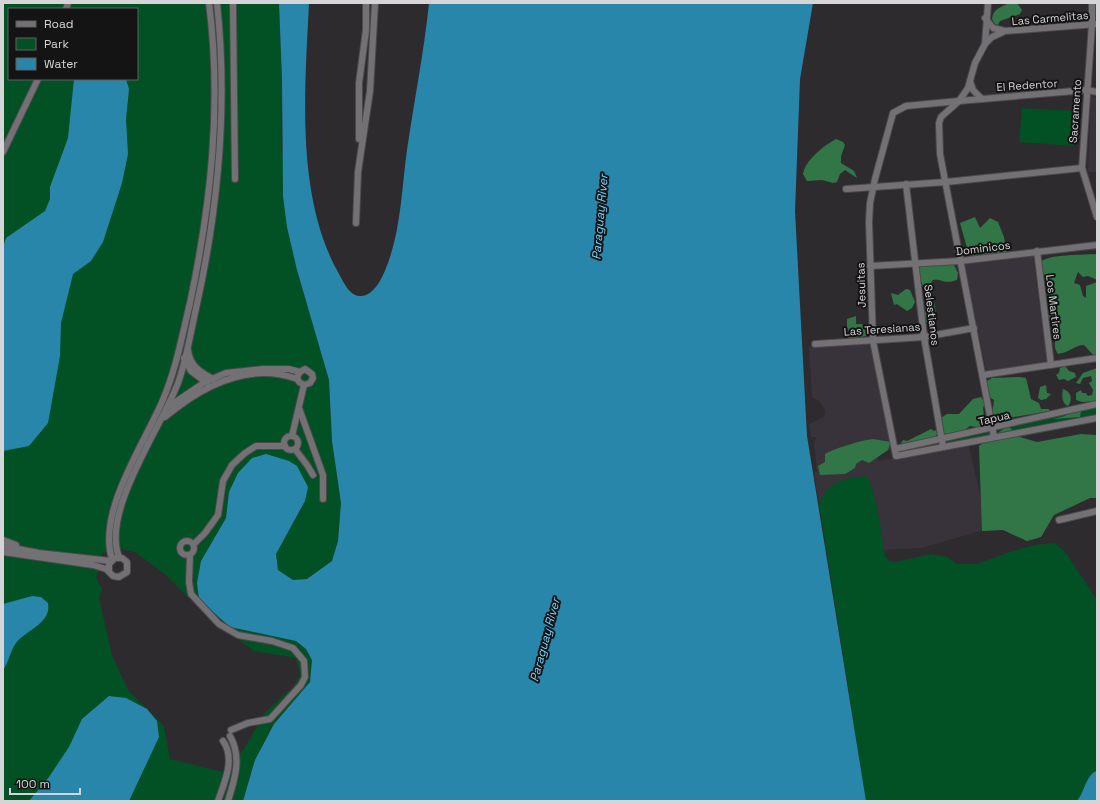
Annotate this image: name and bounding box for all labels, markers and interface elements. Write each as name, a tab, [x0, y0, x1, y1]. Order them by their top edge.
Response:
legend	[8, 8, 138, 80]
street label: Las Carmelitas	[1011, 8, 1089, 28]
text: Road	[44, 16, 73, 32]
text: Park	[44, 36, 69, 52]
text: Water	[44, 56, 78, 72]
street label: El Redentor	[996, 76, 1058, 94]
street label: Sacramento	[1066, 78, 1084, 143]
water label: Paraguay River	[588, 172, 612, 260]
street label: Dominicos	[955, 238, 1011, 258]
street label: Jesuitas	[853, 262, 869, 308]
street label: Los Martires	[1043, 274, 1065, 341]
street label: Selestianos	[921, 284, 943, 347]
street label: Las Teresianas	[843, 319, 921, 339]
street label: Tapua	[977, 407, 1012, 428]
water label: Paraguay River	[526, 595, 564, 683]
scale bar	[10, 770, 80, 796]
text: 100 m	[16, 776, 50, 792]

